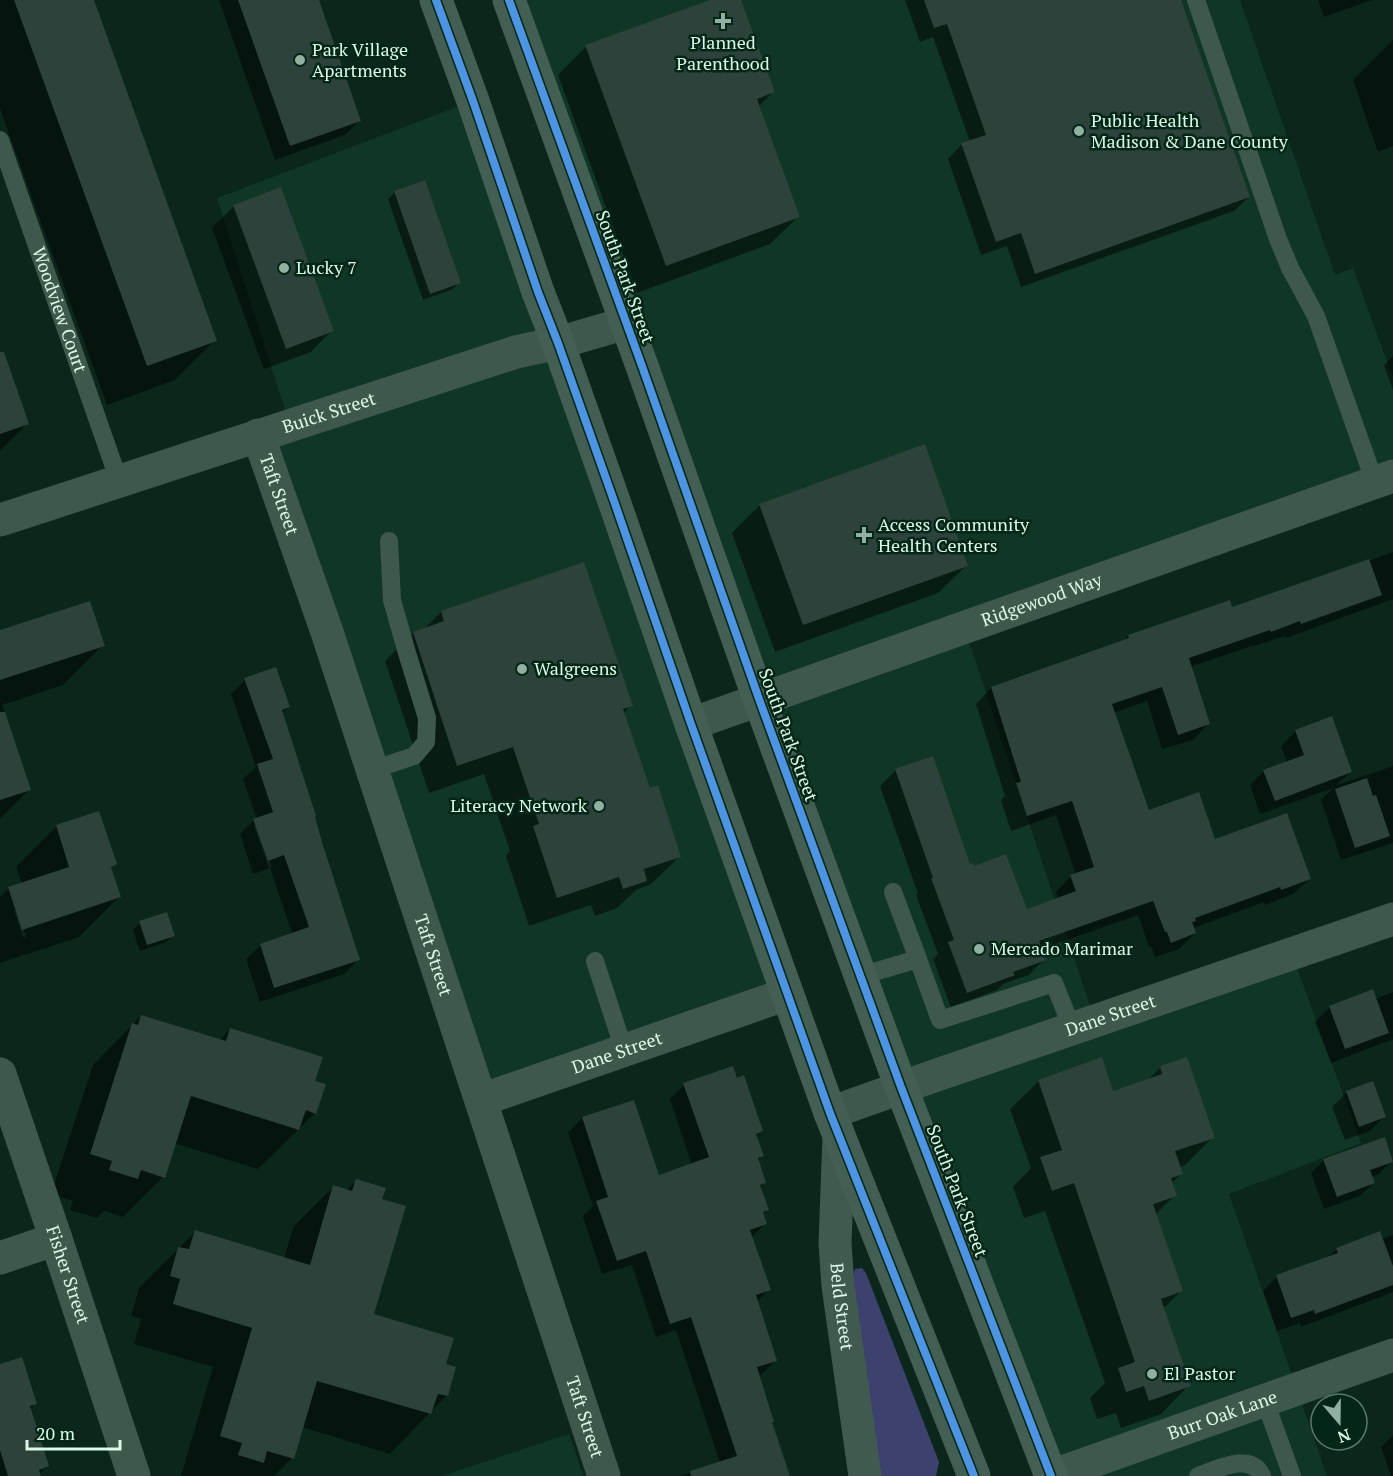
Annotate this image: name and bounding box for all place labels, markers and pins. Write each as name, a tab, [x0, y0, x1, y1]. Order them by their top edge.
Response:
marker: Planned Parenthood	[714, 12, 732, 30]
place label: Planned Parenthood	[676, 30, 770, 75]
place label: Park Village Apartments	[312, 37, 408, 82]
marker: Park Village Apartments	[293, 53, 307, 67]
place label: Public Health Madison & Dane County	[1091, 108, 1289, 153]
marker: Public Health Madison & Dane County	[1072, 124, 1086, 138]
place label: Lucky 7	[296, 255, 357, 279]
marker: Lucky 7	[277, 261, 291, 275]
place label: Access Community Health Centers	[878, 512, 1030, 557]
marker: Access Community Health Centers	[855, 526, 873, 544]
place label: Walgreens	[534, 656, 617, 680]
marker: Walgreens	[515, 662, 529, 676]
place label: Literacy Network	[450, 793, 588, 817]
marker: Literacy Network	[592, 799, 606, 813]
place label: Mercado Marimar	[991, 936, 1133, 960]
marker: Mercado Marimar	[972, 942, 986, 956]
place label: El Pastor	[1164, 1361, 1235, 1385]
marker: El Pastor	[1145, 1367, 1159, 1381]

